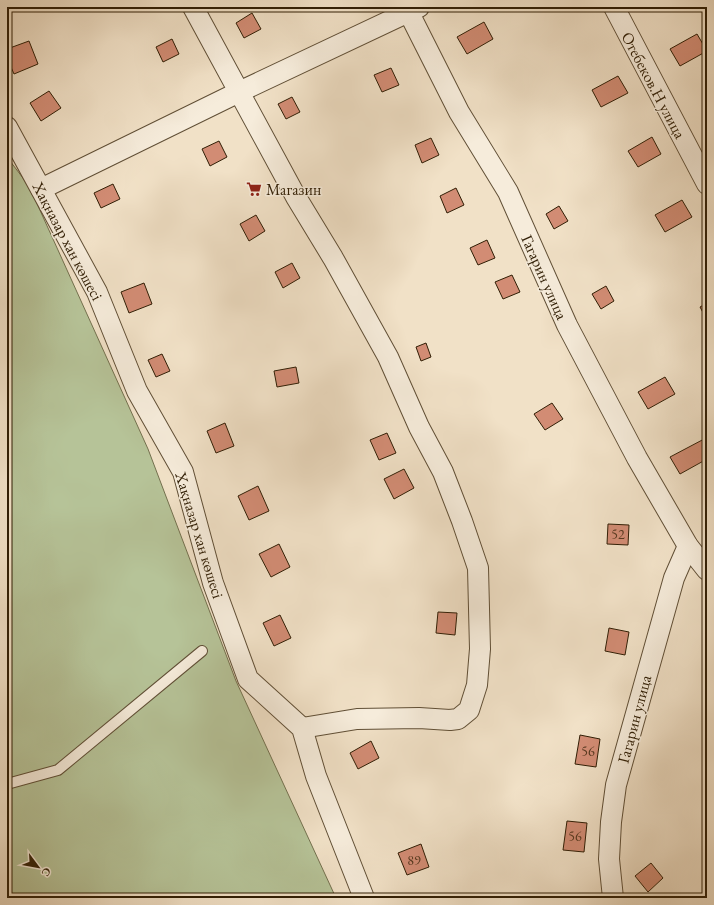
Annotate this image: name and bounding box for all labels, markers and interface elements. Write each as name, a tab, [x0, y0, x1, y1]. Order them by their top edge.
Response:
street label: Отебеков.Н улица	[617, 28, 691, 143]
street label: Хақназар хан көшесі	[27, 177, 108, 304]
place label: Магазин	[266, 179, 321, 200]
supermarket icon: Магазин	[245, 180, 263, 198]
street label: Гагарин улица	[517, 232, 573, 323]
street label: Хақназар хан көшесі	[170, 468, 229, 601]
house number: 52	[611, 525, 625, 543]
street label: Гагарин улица	[613, 672, 657, 766]
house number: 56	[581, 742, 595, 760]
house number: 56	[568, 827, 582, 845]
north arrow	[18, 847, 58, 887]
house number: 89	[407, 851, 421, 869]
text: С	[38, 865, 54, 879]

